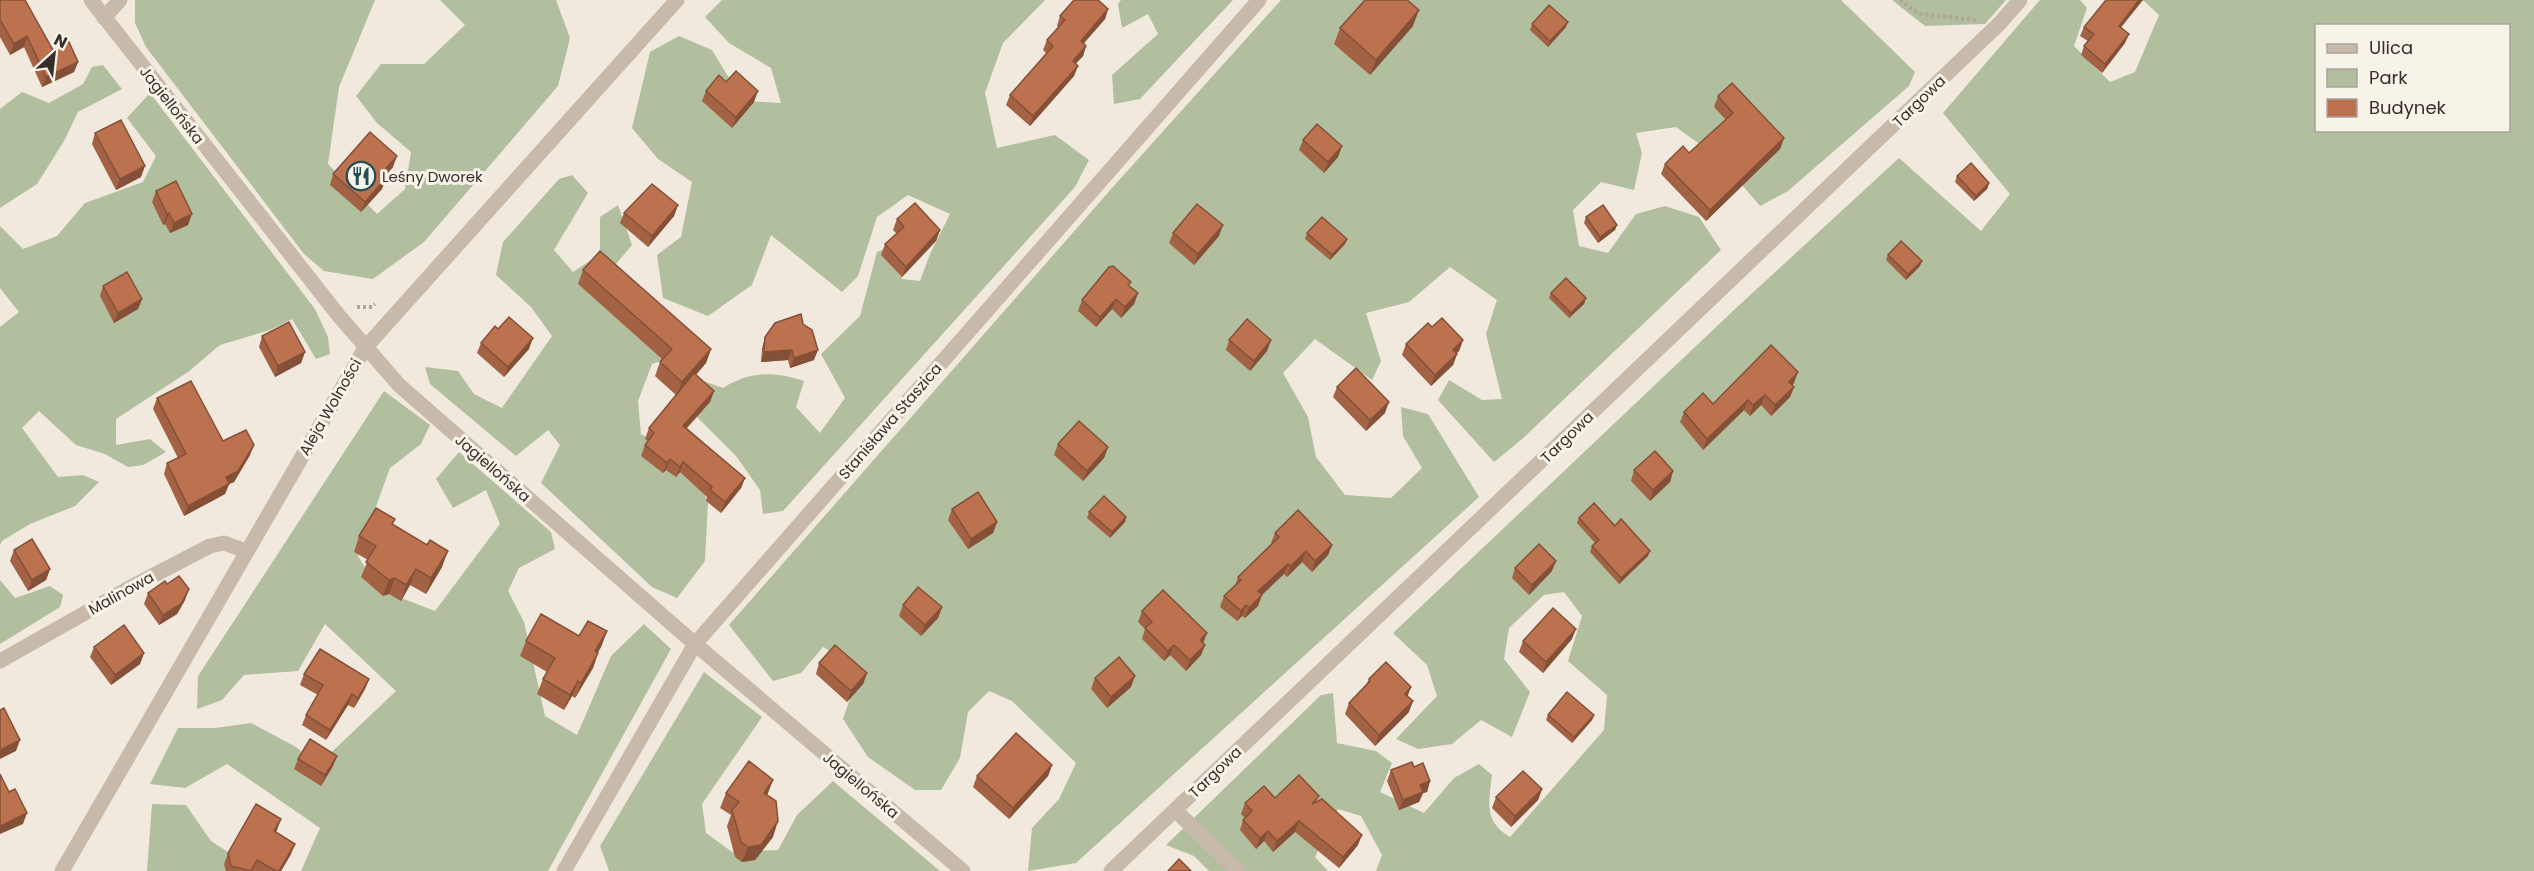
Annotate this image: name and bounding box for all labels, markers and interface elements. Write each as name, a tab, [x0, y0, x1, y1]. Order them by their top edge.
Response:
north arrow	[24, 24, 84, 84]
legend	[2315, 24, 2510, 132]
text: N	[50, 28, 71, 54]
text: Ulica	[2369, 35, 2413, 60]
street label: Jagiellońska	[135, 62, 209, 148]
text: Park	[2369, 65, 2408, 90]
street label: Targowa	[1888, 71, 1950, 131]
text: Budynek	[2369, 95, 2447, 120]
restaurant icon: Leśny Dworek	[345, 160, 377, 192]
place label: Leśny Dworek	[382, 166, 483, 187]
street label: Aleja Wolności	[294, 355, 366, 459]
street label: Stanisława Staszica	[834, 358, 946, 484]
street label: Targowa	[1536, 407, 1598, 467]
street label: Jagiellońska	[451, 429, 535, 507]
street label: Malinowa	[84, 566, 158, 620]
street label: Targowa	[1184, 742, 1246, 802]
street label: Jagiellońska	[818, 747, 904, 823]

